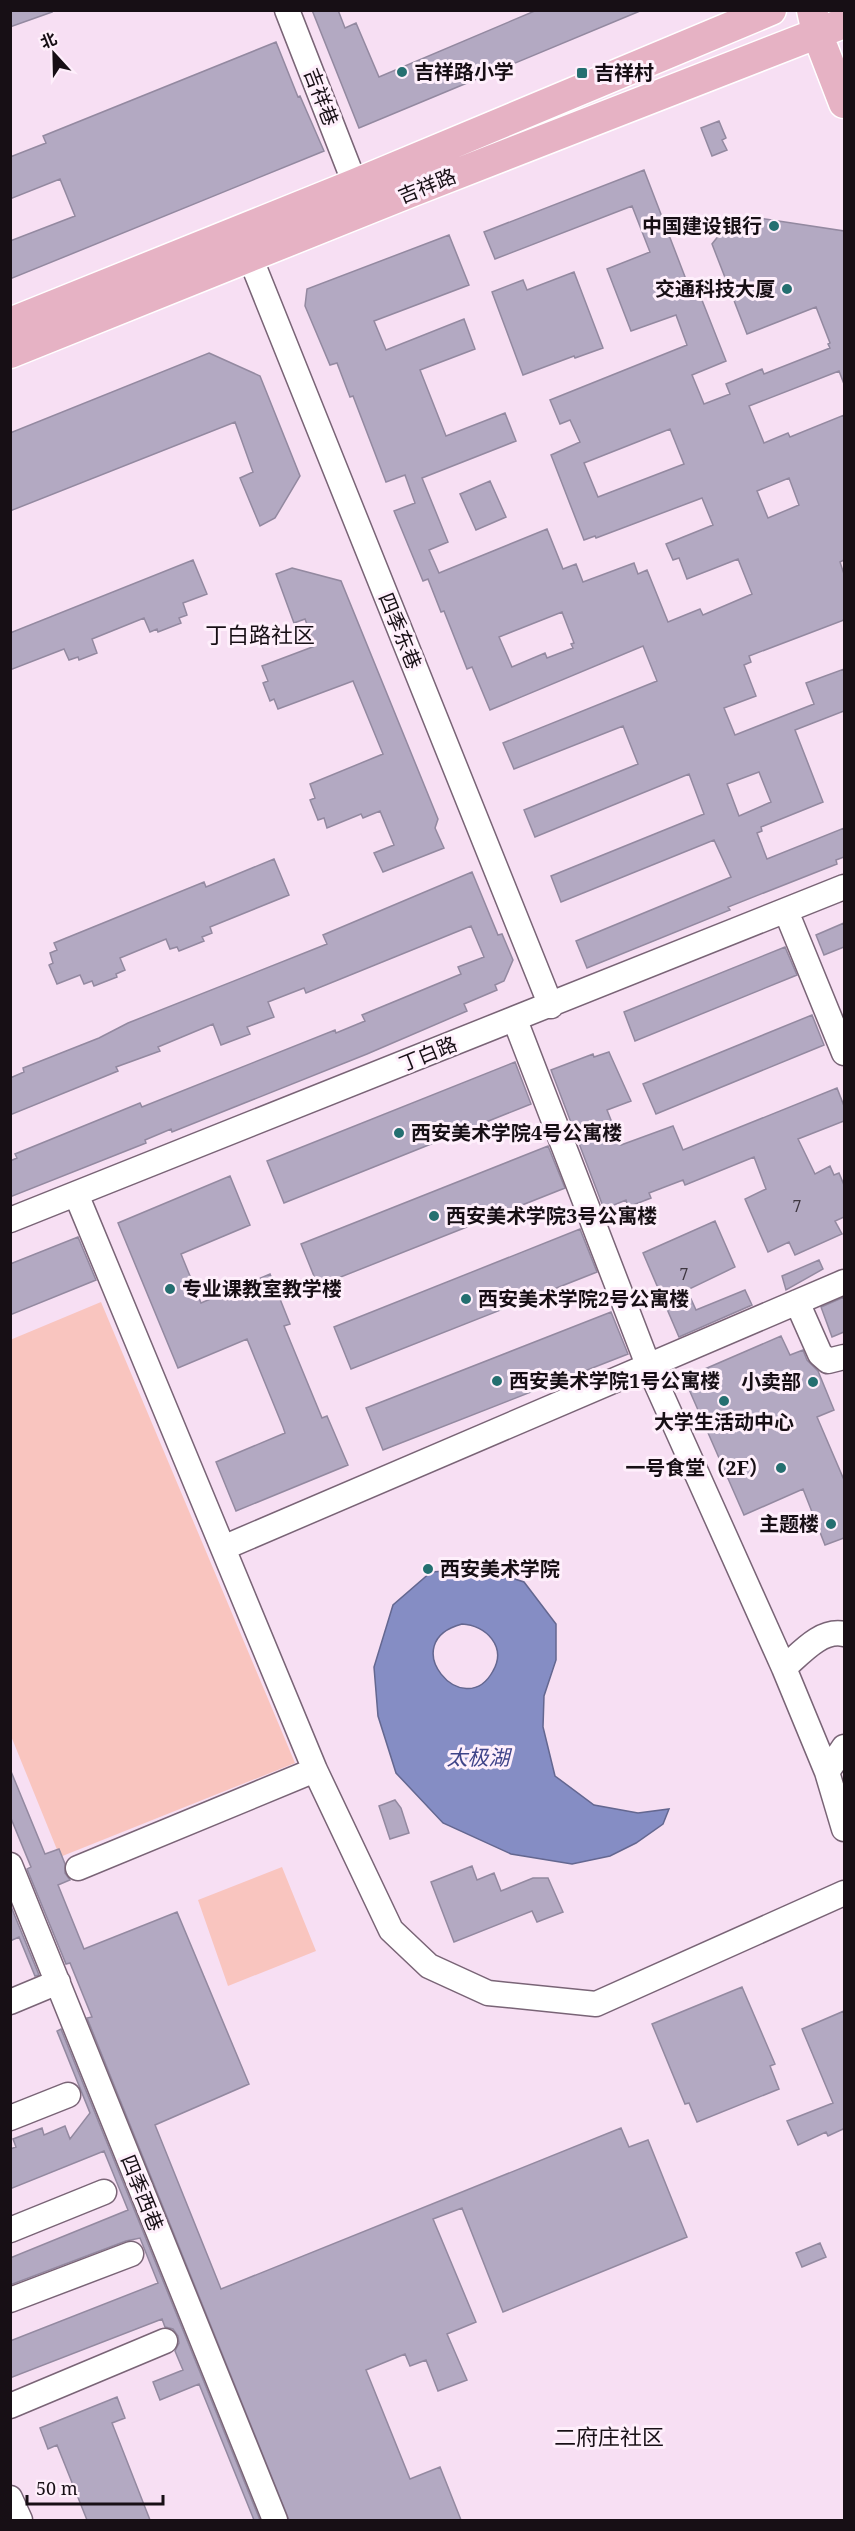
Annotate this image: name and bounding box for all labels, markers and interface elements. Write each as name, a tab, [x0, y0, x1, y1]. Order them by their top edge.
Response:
north arrow	[24, 24, 84, 84]
text: 北	[37, 27, 60, 53]
place label: 吉祥路小学	[414, 58, 514, 85]
place label: 吉祥村	[594, 59, 654, 86]
street label: 吉祥巷	[298, 64, 345, 130]
marker: 吉祥路小学	[395, 65, 409, 79]
marker: 吉祥村	[575, 66, 589, 80]
street label: 吉祥路	[394, 162, 460, 209]
place label: 中国建设银行	[642, 212, 762, 239]
marker: 中国建设银行	[767, 219, 781, 233]
place label: 交通科技大厦	[655, 275, 775, 302]
marker: 交通科技大厦	[780, 282, 794, 296]
street label: 四季东巷	[373, 589, 428, 673]
district label: 丁白路社区	[205, 619, 315, 649]
street label: 丁白路	[395, 1030, 461, 1077]
place label: 西安美术学院4号公寓楼	[411, 1119, 622, 1146]
marker: 西安美术学院4号公寓楼	[392, 1126, 406, 1140]
house number: 7	[793, 1195, 802, 1217]
place label: 西安美术学院3号公寓楼	[446, 1202, 657, 1229]
marker: 西安美术学院3号公寓楼	[427, 1209, 441, 1223]
house number: 7	[680, 1263, 689, 1285]
place label: 专业课教室教学楼	[182, 1275, 342, 1302]
marker: 专业课教室教学楼	[163, 1282, 177, 1296]
place label: 西安美术学院2号公寓楼	[478, 1285, 689, 1312]
marker: 西安美术学院2号公寓楼	[459, 1292, 473, 1306]
place label: 西安美术学院1号公寓楼	[509, 1367, 720, 1394]
place label: 小卖部	[741, 1368, 801, 1395]
marker: 西安美术学院1号公寓楼	[490, 1374, 504, 1388]
marker: 小卖部	[806, 1375, 820, 1389]
marker: 大学生活动中心	[717, 1394, 731, 1408]
place label: 大学生活动中心	[654, 1408, 794, 1435]
place label: 一号食堂（2F）	[625, 1454, 769, 1481]
marker: 一号食堂（2F）	[774, 1461, 788, 1475]
place label: 主题楼	[759, 1510, 819, 1537]
marker: 主题楼	[824, 1517, 838, 1531]
place label: 西安美术学院	[440, 1555, 560, 1582]
marker: 西安美术学院	[421, 1562, 435, 1576]
water label: 太极湖	[447, 1743, 512, 1771]
street label: 四季西巷	[115, 2151, 170, 2235]
district label: 二府庄社区	[554, 2421, 664, 2451]
scale bar	[27, 2468, 164, 2506]
text: 50 m	[36, 2476, 78, 2500]

